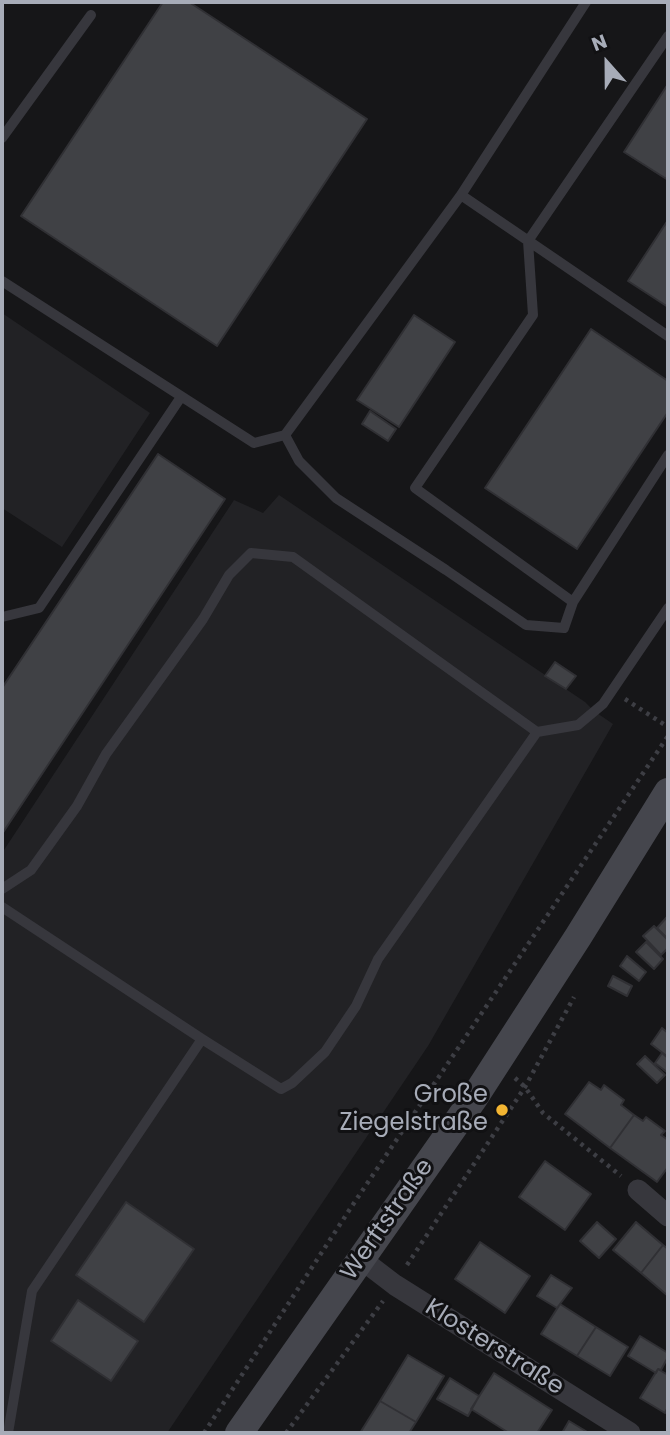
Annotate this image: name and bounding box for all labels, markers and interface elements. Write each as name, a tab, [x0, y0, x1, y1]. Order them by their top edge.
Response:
north arrow	[572, 28, 642, 98]
text: N	[588, 28, 611, 58]
place label: Große Ziegelstraße	[340, 1082, 488, 1138]
marker: Große Ziegelstraße	[494, 1102, 510, 1118]
street label: Werftstraße	[336, 1154, 440, 1286]
street label: Klosterstraße	[419, 1294, 569, 1402]

